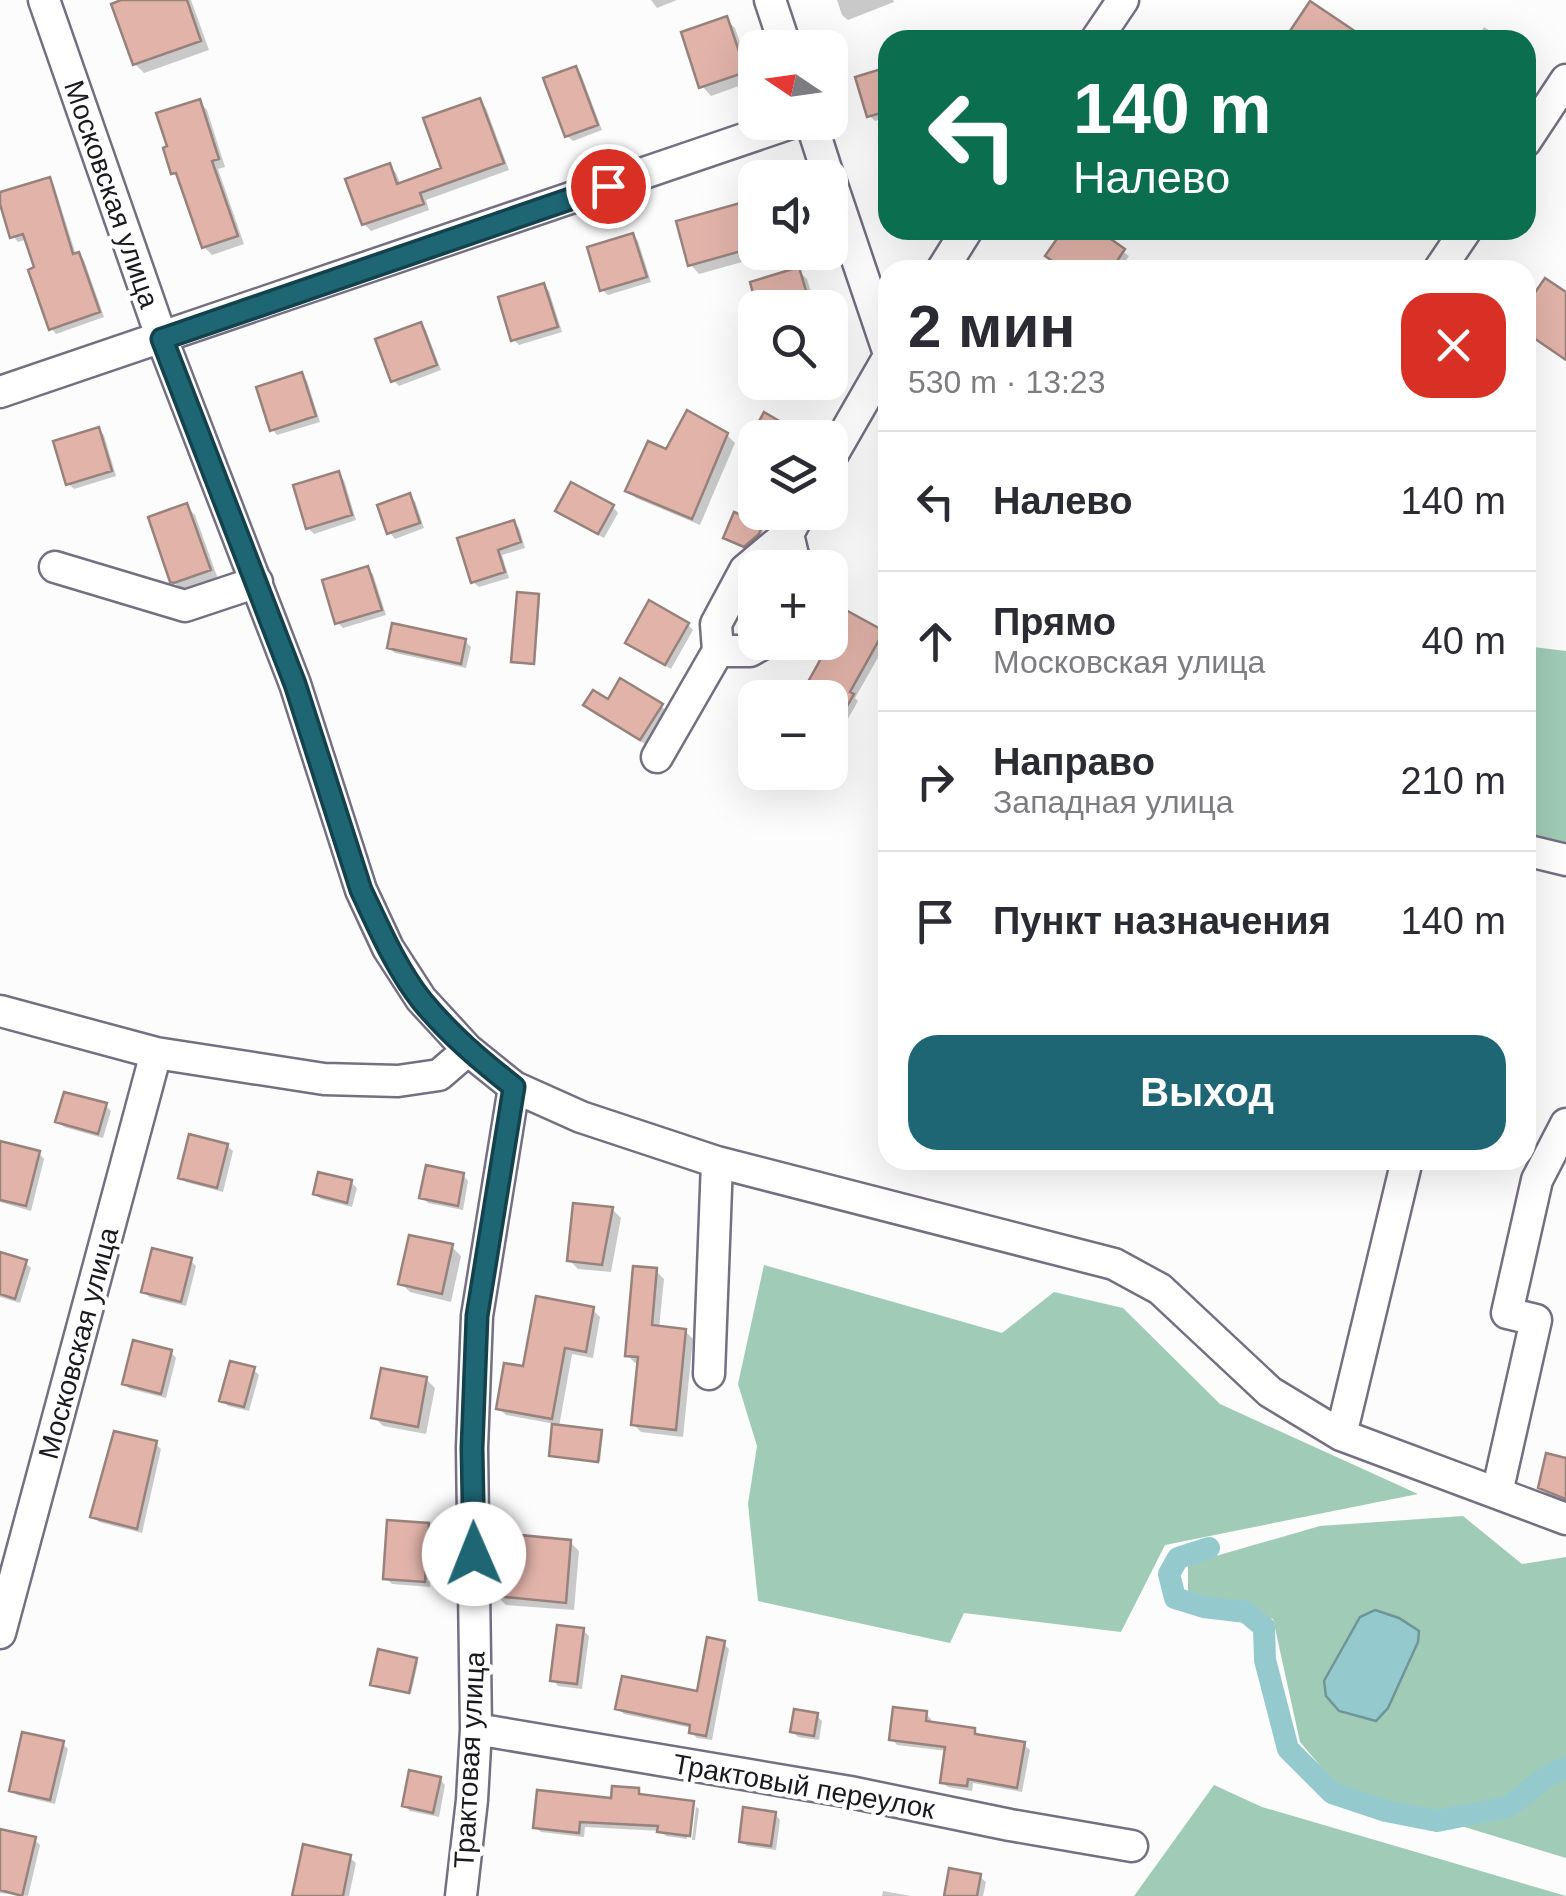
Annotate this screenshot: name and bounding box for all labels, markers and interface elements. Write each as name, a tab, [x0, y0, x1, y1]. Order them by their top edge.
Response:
north arrow	[738, 30, 848, 140]
map controls	[738, 30, 848, 790]
icon: left	[908, 70, 1038, 200]
text: 140 m	[1073, 70, 1271, 148]
street label: Московская улица	[58, 76, 165, 312]
pin	[566, 144, 651, 229]
text: Налево	[1073, 152, 1230, 203]
icon: arrive	[581, 159, 636, 214]
button: sound	[738, 160, 848, 270]
button: search	[738, 290, 848, 400]
text: 2 мин	[908, 293, 1076, 360]
button: close	[1401, 293, 1506, 398]
text: 530 m · 13:23	[908, 364, 1105, 400]
button: layers	[738, 420, 848, 530]
icon: left	[908, 474, 963, 529]
text: Налево	[993, 480, 1132, 522]
text: 140 m	[1400, 480, 1506, 522]
button: +	[738, 550, 848, 660]
text: Прямо	[993, 601, 1116, 643]
icon: ahead	[908, 614, 963, 669]
text: 40 m	[1422, 620, 1506, 662]
text: Московская улица	[993, 644, 1265, 680]
button: −	[738, 680, 848, 790]
text: Направо	[993, 741, 1155, 783]
icon: right	[908, 754, 963, 809]
text: 210 m	[1400, 760, 1506, 802]
text: Западная улица	[993, 784, 1234, 820]
icon: arrive	[908, 894, 963, 949]
text: Пункт назначения	[993, 900, 1331, 942]
text: 140 m	[1400, 900, 1506, 942]
button: Выход	[908, 1035, 1506, 1150]
street label: Московская улица	[33, 1224, 124, 1462]
position arrow	[422, 1502, 526, 1606]
street label: Трактовая улица	[448, 1650, 491, 1869]
street label: Трактовый переулок	[671, 1748, 938, 1825]

